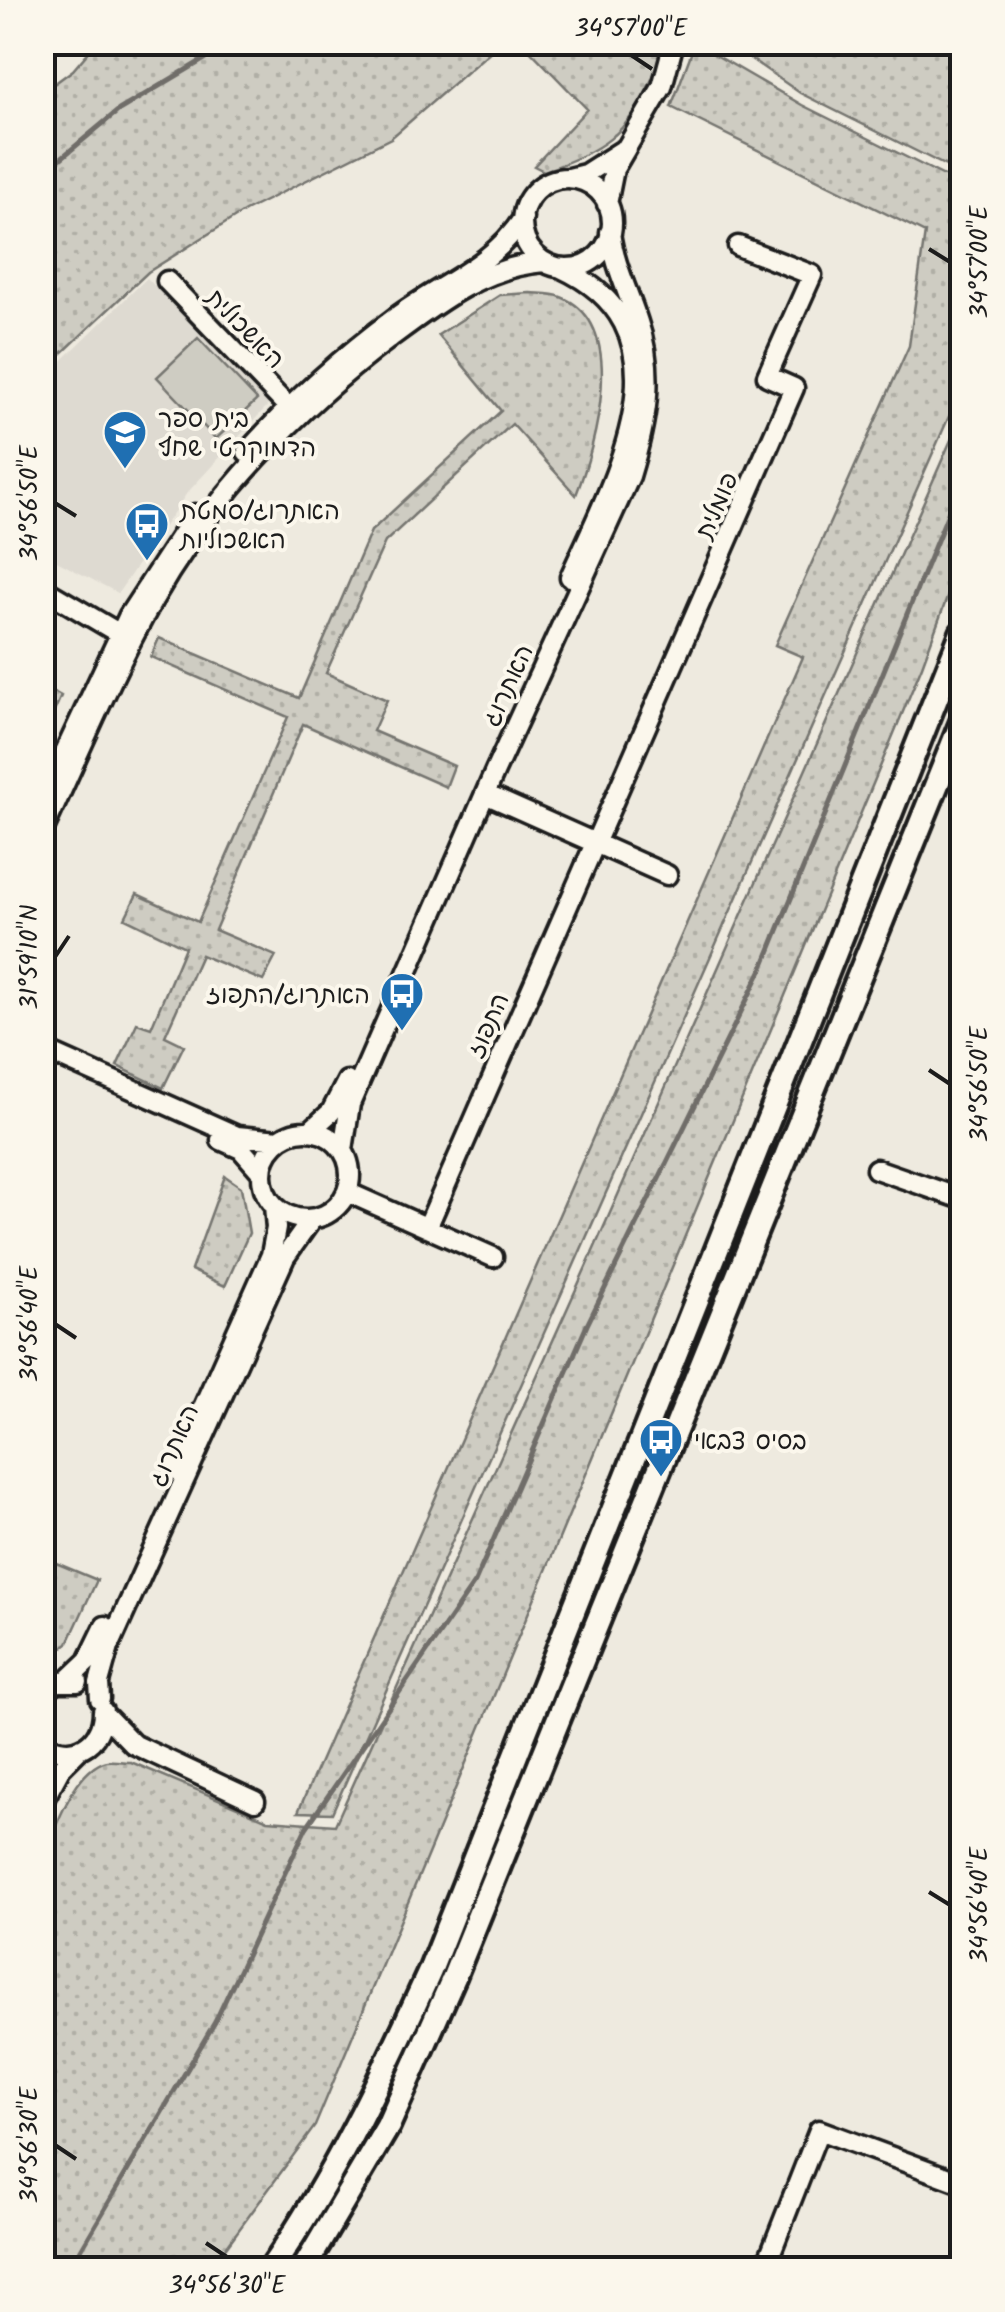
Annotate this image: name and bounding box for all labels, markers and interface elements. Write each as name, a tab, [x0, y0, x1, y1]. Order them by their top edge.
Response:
text: 34°57'00"E	[574, 9, 689, 49]
text: 34°57'00"E	[960, 204, 1000, 319]
street label: האשכולית	[194, 278, 294, 379]
place label: בית ספר הדמוקרטי שחף	[158, 400, 316, 469]
school or university icon: בית ספר הדמוקרטי שחף	[102, 409, 148, 470]
text: 34°56'50"E	[10, 443, 50, 561]
street label: פומלית	[685, 466, 750, 547]
place label: האתרוג/סמטת האשכוליות	[178, 492, 340, 561]
bus stop icon: האתרוג/סמטת האשכוליות	[124, 501, 170, 562]
street label: האתרוג	[472, 638, 545, 734]
text: 31°59'10"N	[10, 904, 50, 1010]
bus stop icon: האתרוג/התפוז	[379, 971, 425, 1032]
place label: האתרוג/התפוז	[206, 976, 370, 1016]
street label: התפוז	[457, 987, 521, 1065]
text: 34°56'50"E	[960, 1024, 1000, 1142]
text: 34°56'40"E	[10, 1264, 50, 1382]
street label: האתרוג	[139, 1398, 211, 1494]
bus stop icon: בסיס צבאי	[638, 1417, 684, 1478]
place label: בסיס צבאי	[694, 1422, 807, 1462]
text: 34°56'40"E	[960, 1845, 1000, 1963]
text: 34°56'30"E	[10, 2085, 50, 2204]
text: 34°56'30"E	[168, 2266, 287, 2306]

